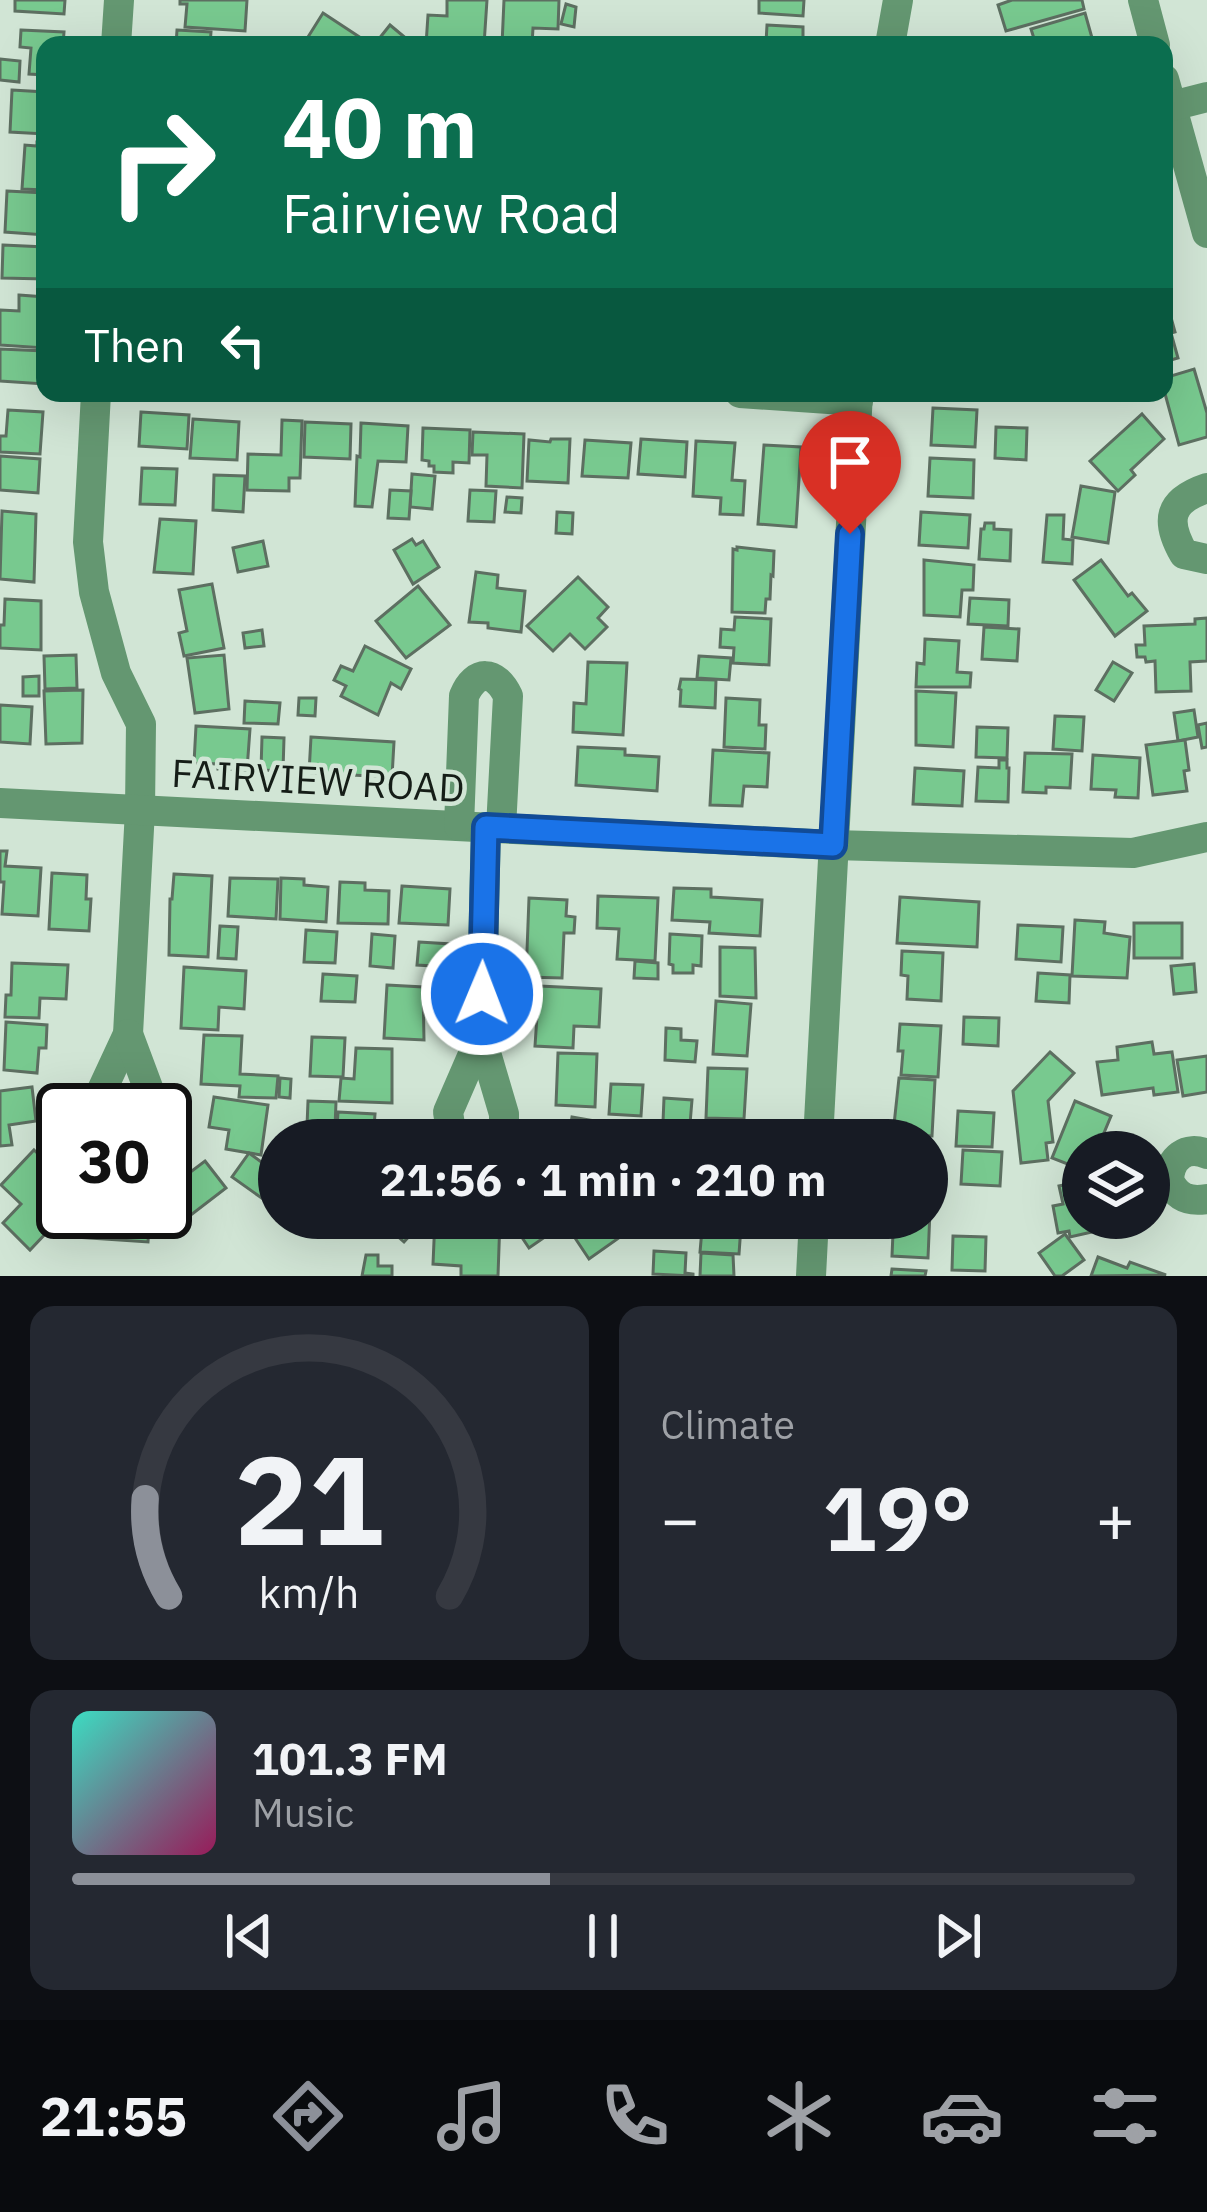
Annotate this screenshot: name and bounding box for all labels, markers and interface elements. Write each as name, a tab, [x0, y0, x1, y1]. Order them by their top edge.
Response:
text: 40 m	[282, 72, 478, 181]
icon: right	[84, 84, 240, 240]
text: Fairview Road	[282, 178, 621, 248]
icon: left	[210, 312, 276, 378]
text: Then	[84, 316, 186, 374]
pin	[799, 411, 901, 534]
icon: arrive	[817, 429, 883, 495]
street label: FAIRVIEW ROAD	[170, 747, 466, 813]
position arrow	[419, 931, 545, 1057]
speed limit sign: 30	[36, 1083, 192, 1239]
map controls	[1062, 1131, 1170, 1239]
button: layers	[1062, 1131, 1170, 1239]
text: 21:56 · 1 min · 210 m	[380, 1150, 826, 1208]
text: Climate	[661, 1399, 795, 1450]
text: 21	[234, 1417, 384, 1579]
text: 19°	[823, 1459, 973, 1576]
text: −	[661, 1475, 700, 1561]
text: +	[1095, 1475, 1135, 1561]
text: km/h	[259, 1564, 360, 1620]
text: 101.3 FM	[252, 1729, 448, 1787]
text: Music	[252, 1787, 354, 1838]
icon: previous	[216, 1903, 282, 1969]
icon: pause	[570, 1903, 636, 1969]
icon: next	[925, 1903, 991, 1969]
icon: directions	[266, 2074, 350, 2158]
icon: music	[430, 2074, 514, 2158]
icon: phone	[593, 2074, 677, 2158]
icon: climate	[757, 2074, 841, 2158]
icon: car	[920, 2074, 1004, 2158]
icon: filters	[1083, 2074, 1167, 2158]
text: 21:55	[40, 2081, 187, 2151]

